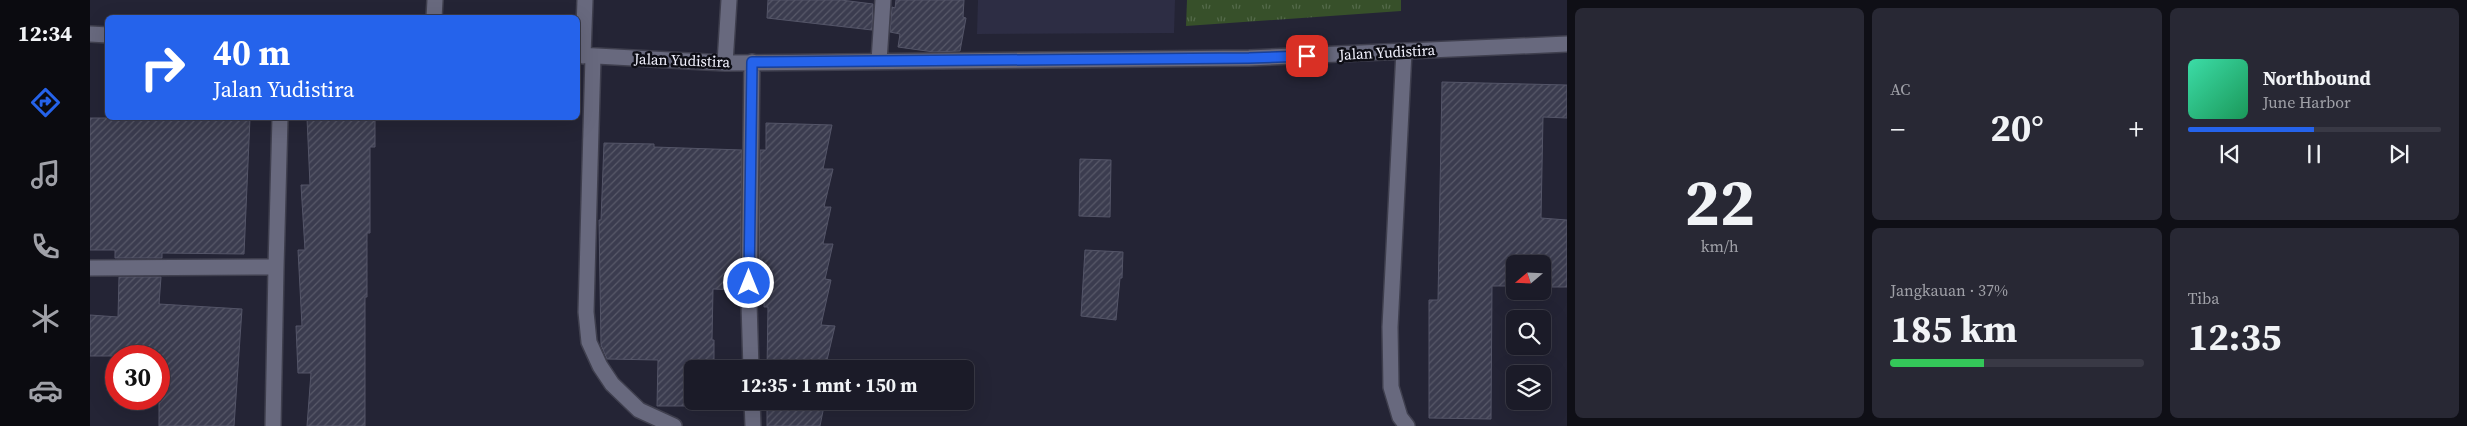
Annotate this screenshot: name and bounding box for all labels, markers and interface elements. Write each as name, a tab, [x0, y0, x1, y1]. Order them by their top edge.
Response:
text: 12:34	[18, 18, 72, 48]
text: 40 m	[213, 29, 290, 77]
icon: right	[130, 35, 195, 100]
pin	[1286, 35, 1328, 77]
street label: Jalan Yudistira	[1337, 39, 1436, 65]
icon: arrive	[1293, 42, 1321, 70]
street label: Jalan Yudistira	[632, 48, 731, 72]
text: Northbound	[2263, 65, 2371, 91]
text: Jalan Yudistira	[213, 74, 354, 104]
text: AC	[1890, 78, 1910, 100]
icon: directions	[28, 85, 63, 120]
text: June Harbor	[2263, 91, 2351, 113]
text: 20°	[1990, 102, 2044, 154]
text: −	[1890, 110, 1905, 148]
text: +	[2129, 110, 2144, 148]
icon: previous	[2216, 140, 2244, 168]
icon: pause	[2300, 140, 2328, 168]
icon: next	[2385, 140, 2413, 168]
icon: music	[28, 157, 63, 192]
text: 22	[1684, 158, 1755, 247]
icon: phone	[28, 229, 63, 264]
text: km/h	[1701, 235, 1739, 257]
north arrow	[1506, 255, 1551, 300]
map controls	[1506, 255, 1551, 410]
position arrow	[722, 256, 774, 308]
text: Jangkauan · 37%	[1890, 279, 2008, 301]
text: Tiba	[2188, 287, 2219, 309]
icon: climate	[28, 301, 63, 336]
text: 185 km	[1890, 303, 2017, 355]
button: search	[1506, 310, 1551, 355]
text: 12:35	[2188, 311, 2281, 363]
speed limit sign: 30	[105, 345, 170, 410]
button: layers	[1506, 365, 1551, 410]
text: 12:35 · 1 mnt · 150 m	[741, 372, 917, 398]
icon: car	[28, 373, 63, 408]

